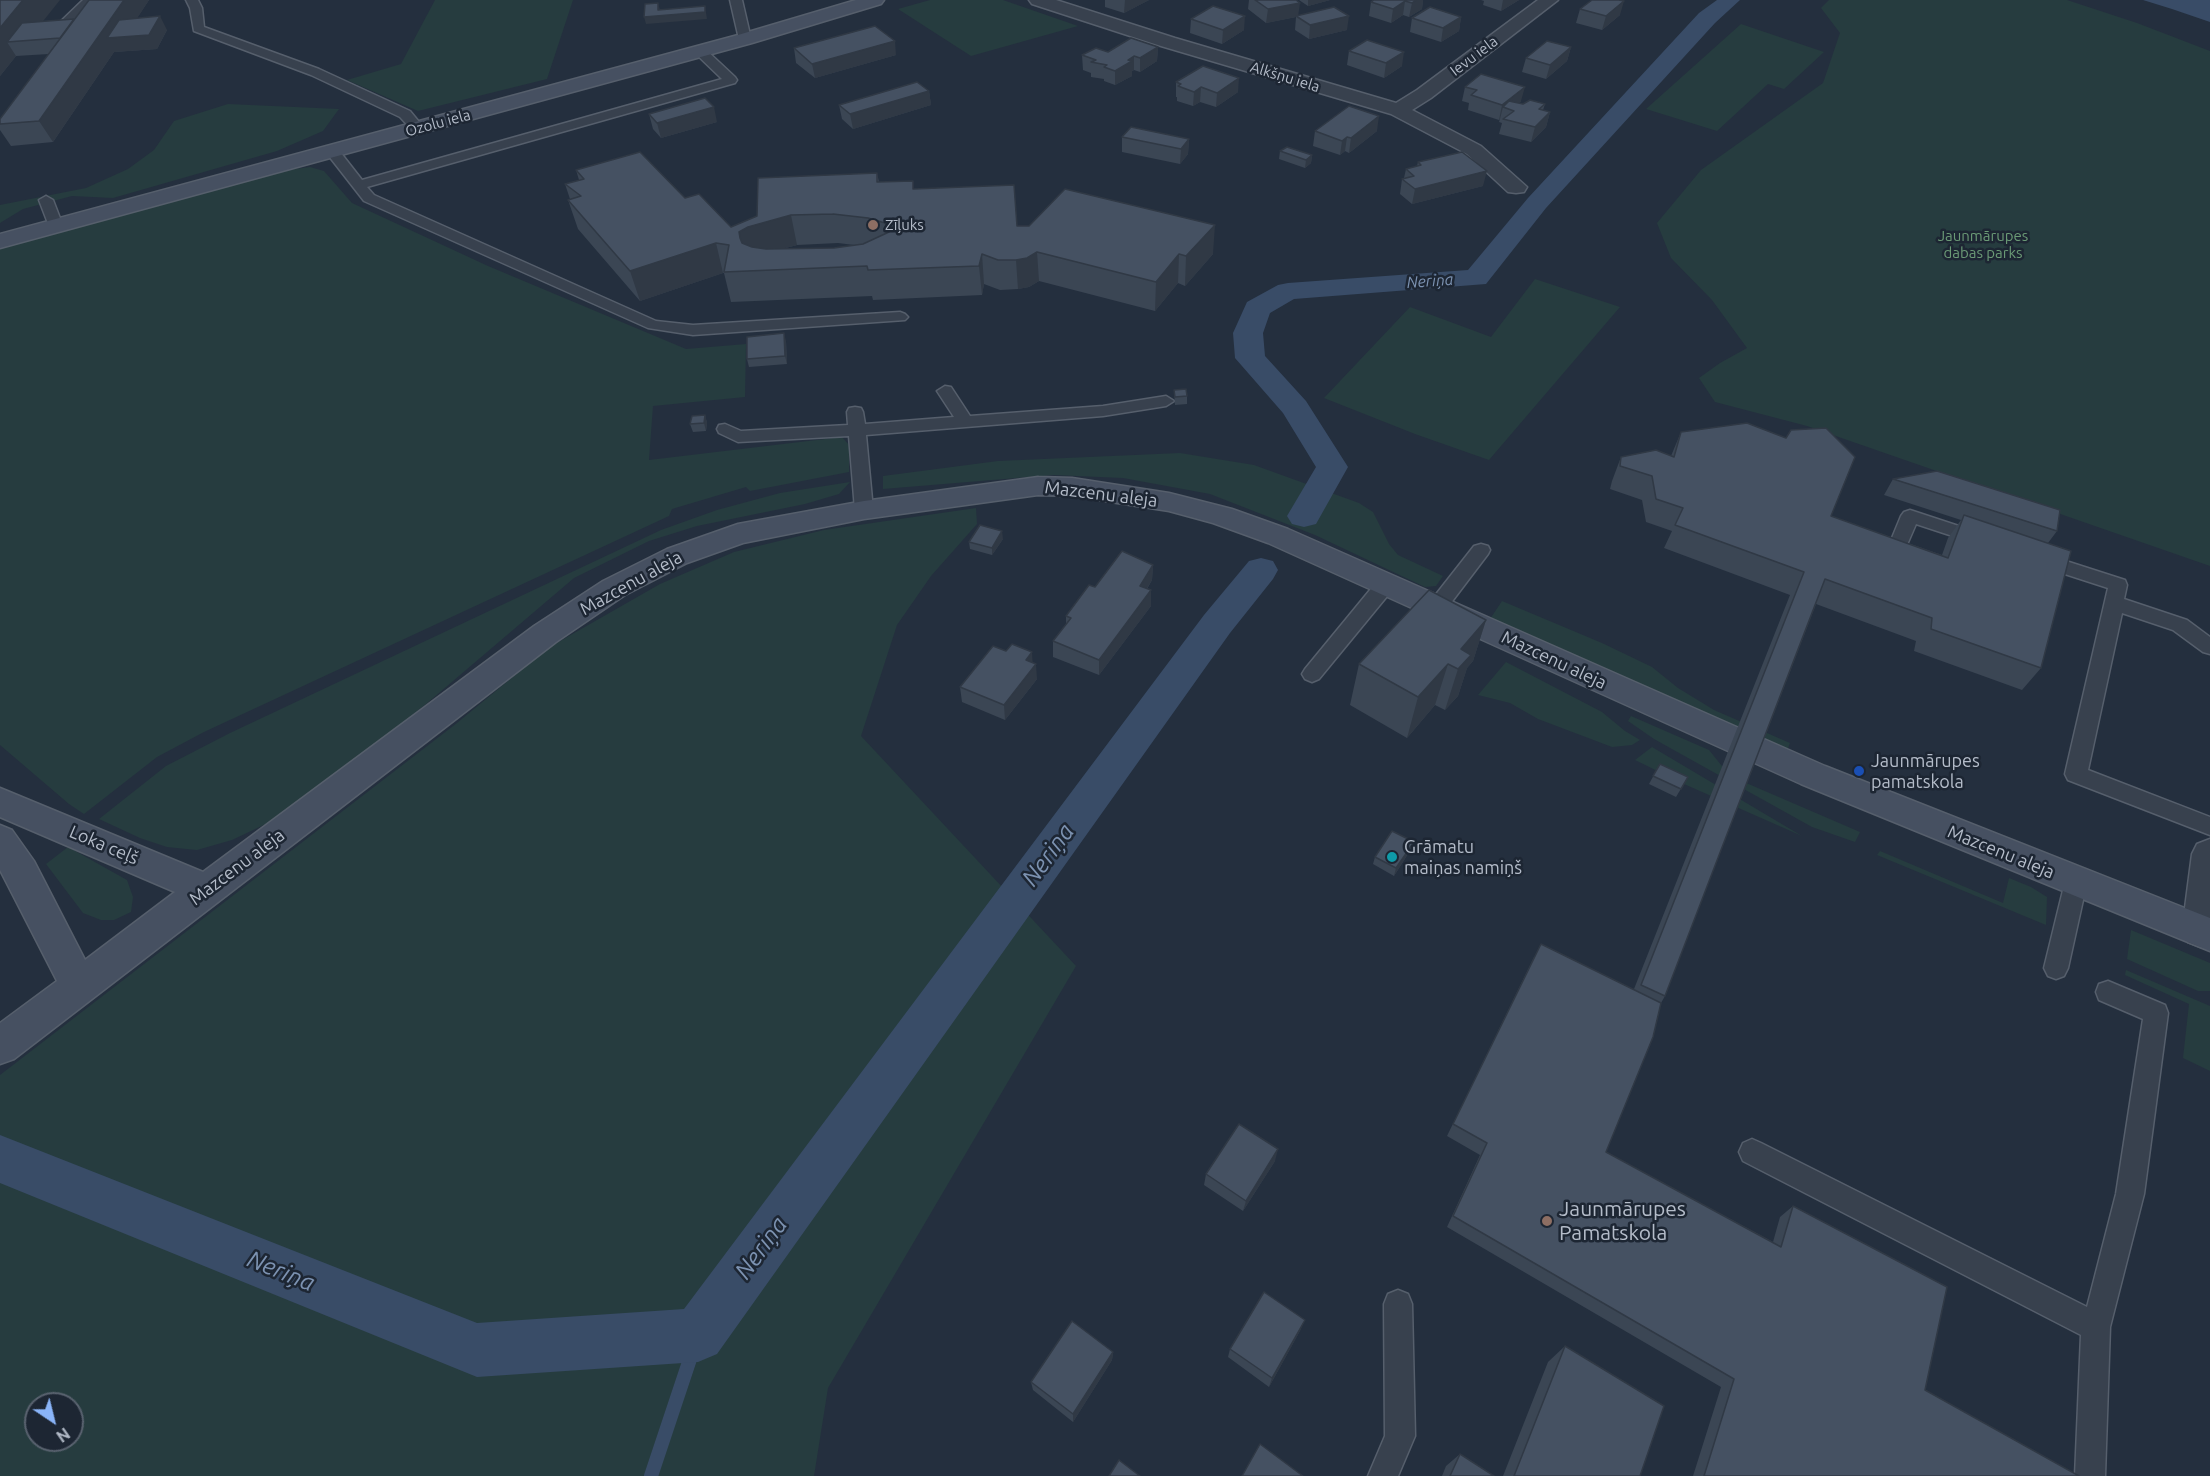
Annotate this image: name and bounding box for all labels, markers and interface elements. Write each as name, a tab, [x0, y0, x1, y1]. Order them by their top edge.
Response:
street label: Ievu iela	[1447, 32, 1501, 80]
street label: Alkšņu iela	[1248, 58, 1322, 96]
street label: Ozolu iela	[403, 106, 473, 140]
place label: Zīļuks	[885, 216, 924, 234]
marker: Zīļuks	[866, 218, 880, 232]
park label: Jaunmārupes dabas parks	[1938, 227, 2028, 262]
water label: Neriņa	[1406, 270, 1454, 292]
street label: Mazcenu aleja	[1043, 476, 1159, 512]
street label: Mazcenu aleja	[576, 546, 686, 620]
street label: Mazcenu aleja	[1498, 626, 1610, 694]
place label: Jaunmārupes pamatskola	[1871, 750, 1980, 792]
marker: Jaunmārupes pamatskola	[1852, 764, 1866, 778]
water label: Neriņa	[1016, 818, 1080, 892]
street label: Loka ceļš	[66, 821, 142, 869]
street label: Mazcenu aleja	[1944, 821, 2058, 883]
street label: Mazcenu aleja	[185, 824, 289, 910]
place label: Grāmatu maiņas namiņš	[1404, 836, 1522, 878]
marker: Grāmatu maiņas namiņš	[1385, 850, 1399, 864]
place label: Jaunmārupes Pamatskola	[1559, 1196, 1686, 1246]
water label: Neriņa	[729, 1211, 793, 1285]
marker: Jaunmārupes Pamatskola	[1540, 1214, 1554, 1228]
water label: Neriņa	[243, 1245, 319, 1297]
north arrow	[24, 1392, 84, 1452]
text: N	[53, 1424, 73, 1446]

